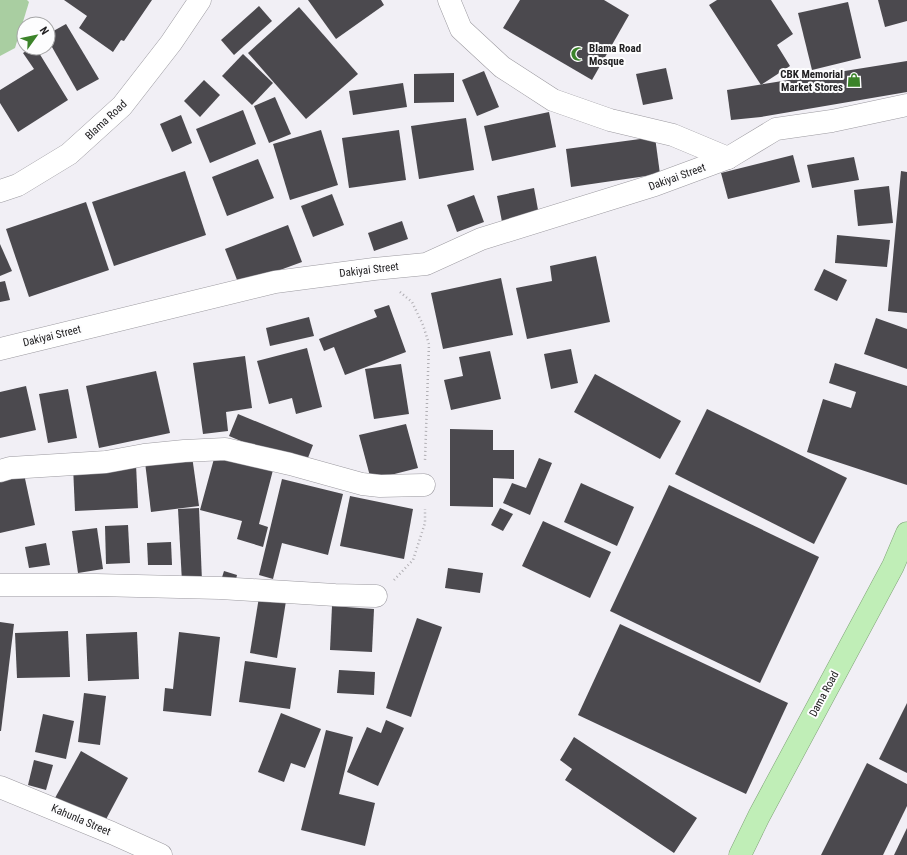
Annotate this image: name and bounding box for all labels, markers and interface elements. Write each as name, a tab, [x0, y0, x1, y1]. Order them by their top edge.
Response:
north arrow	[16, 16, 56, 56]
text: N	[37, 24, 51, 37]
place label: Blama Road Mosque	[589, 42, 641, 68]
mosque icon: Blama Road Mosque	[570, 46, 586, 62]
place label: CBK Memorial Market Stores	[780, 68, 843, 94]
shop icon: CBK Memorial Market Stores	[846, 72, 862, 88]
street label: Blama Road	[83, 98, 129, 142]
street label: Dakiyai Street	[647, 161, 707, 193]
street label: Dakiyai Street	[339, 260, 399, 280]
street label: Dakiyai Street	[22, 322, 82, 350]
street label: Dama Road	[807, 669, 841, 719]
street label: Kahunla Street	[49, 802, 113, 838]

